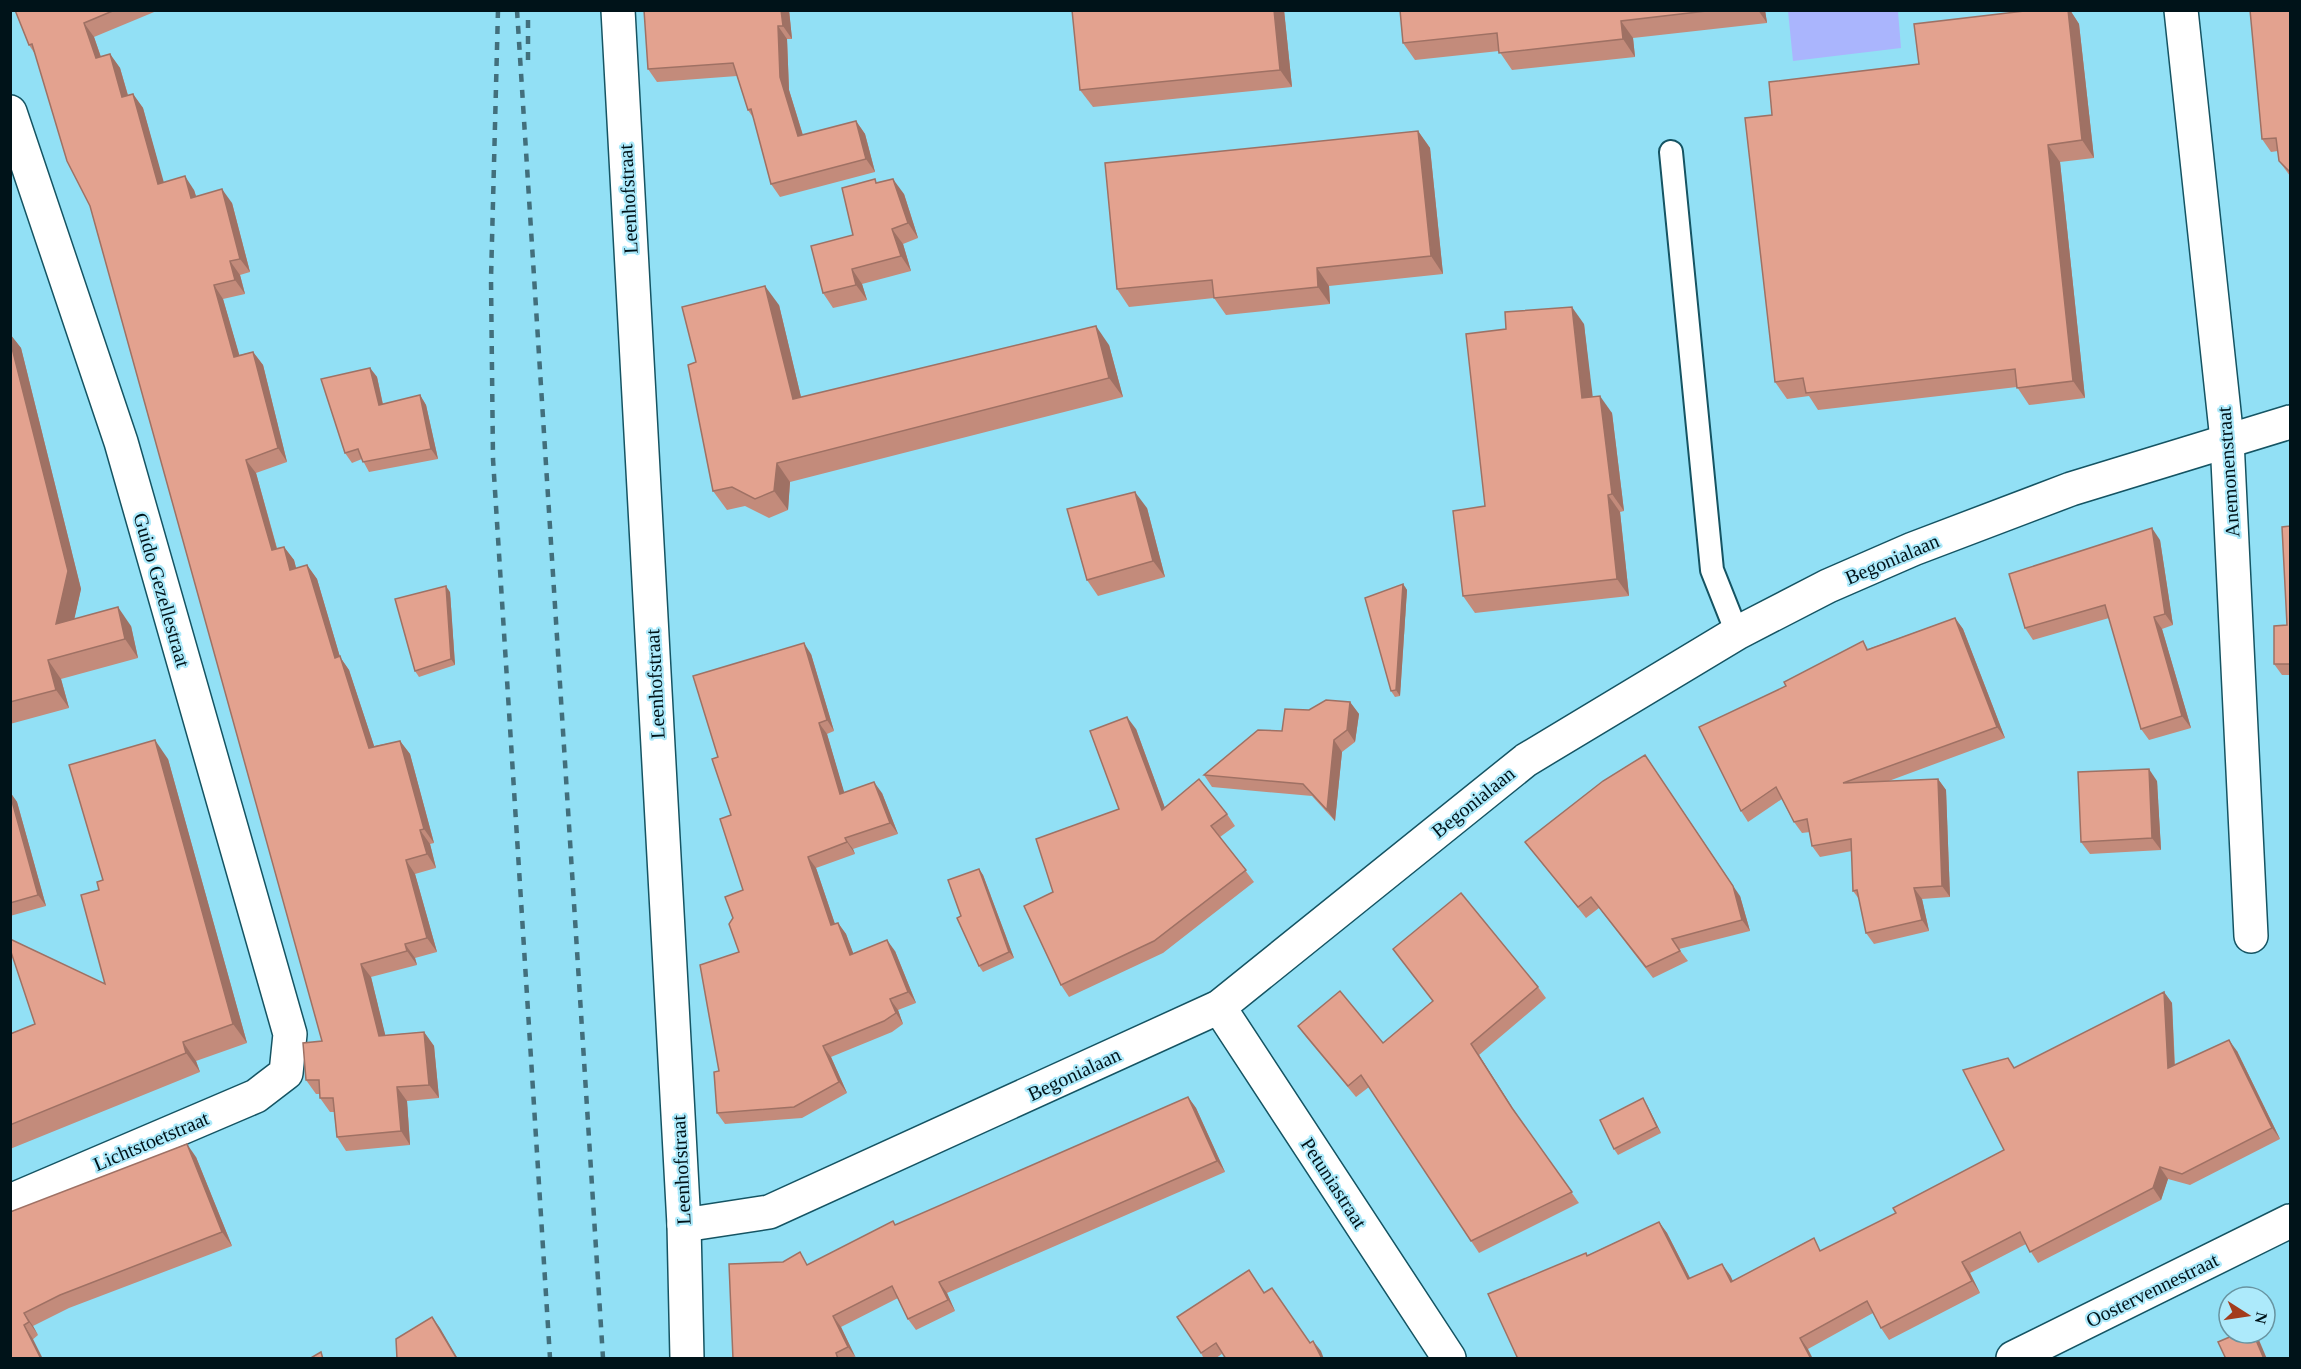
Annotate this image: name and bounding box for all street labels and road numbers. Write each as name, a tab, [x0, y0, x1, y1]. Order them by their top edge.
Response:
street label: Leenhofstraat	[614, 143, 642, 254]
street label: Anemonenstraat	[2212, 405, 2244, 538]
street label: Guido Gezellestraat	[129, 510, 195, 670]
street label: Begonialaan	[1842, 529, 1943, 590]
street label: Leenhofstraat	[641, 628, 669, 739]
street label: Begonialaan	[1427, 762, 1519, 843]
street label: Begonialaan	[1024, 1043, 1124, 1106]
street label: Lichtstoetstraat	[90, 1107, 212, 1175]
street label: Leenhofstraat	[667, 1114, 695, 1225]
street label: Petuniastraat	[1297, 1134, 1372, 1233]
street label: Oostervennestraat	[2082, 1248, 2222, 1332]

